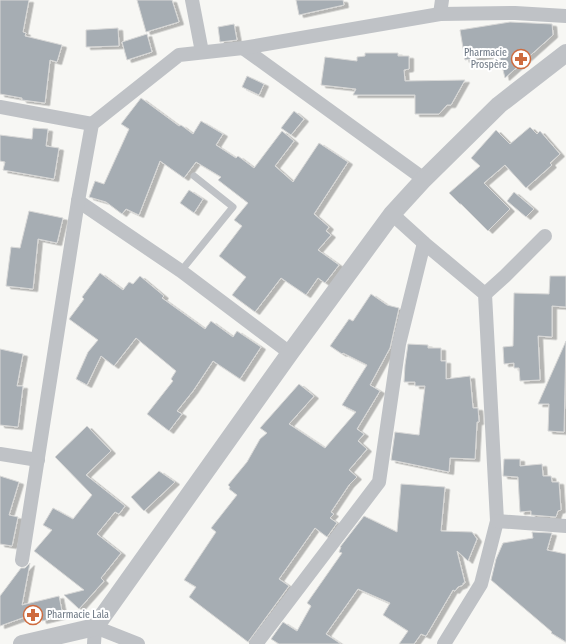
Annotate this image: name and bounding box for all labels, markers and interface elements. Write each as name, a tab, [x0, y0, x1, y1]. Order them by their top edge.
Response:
place label: Pharmacie Prospère	[464, 47, 507, 71]
pharmacy icon: Pharmacie Prospère	[510, 48, 532, 70]
pharmacy icon: Pharmacie Lala	[22, 604, 44, 626]
place label: Pharmacie Lala	[47, 609, 109, 621]

